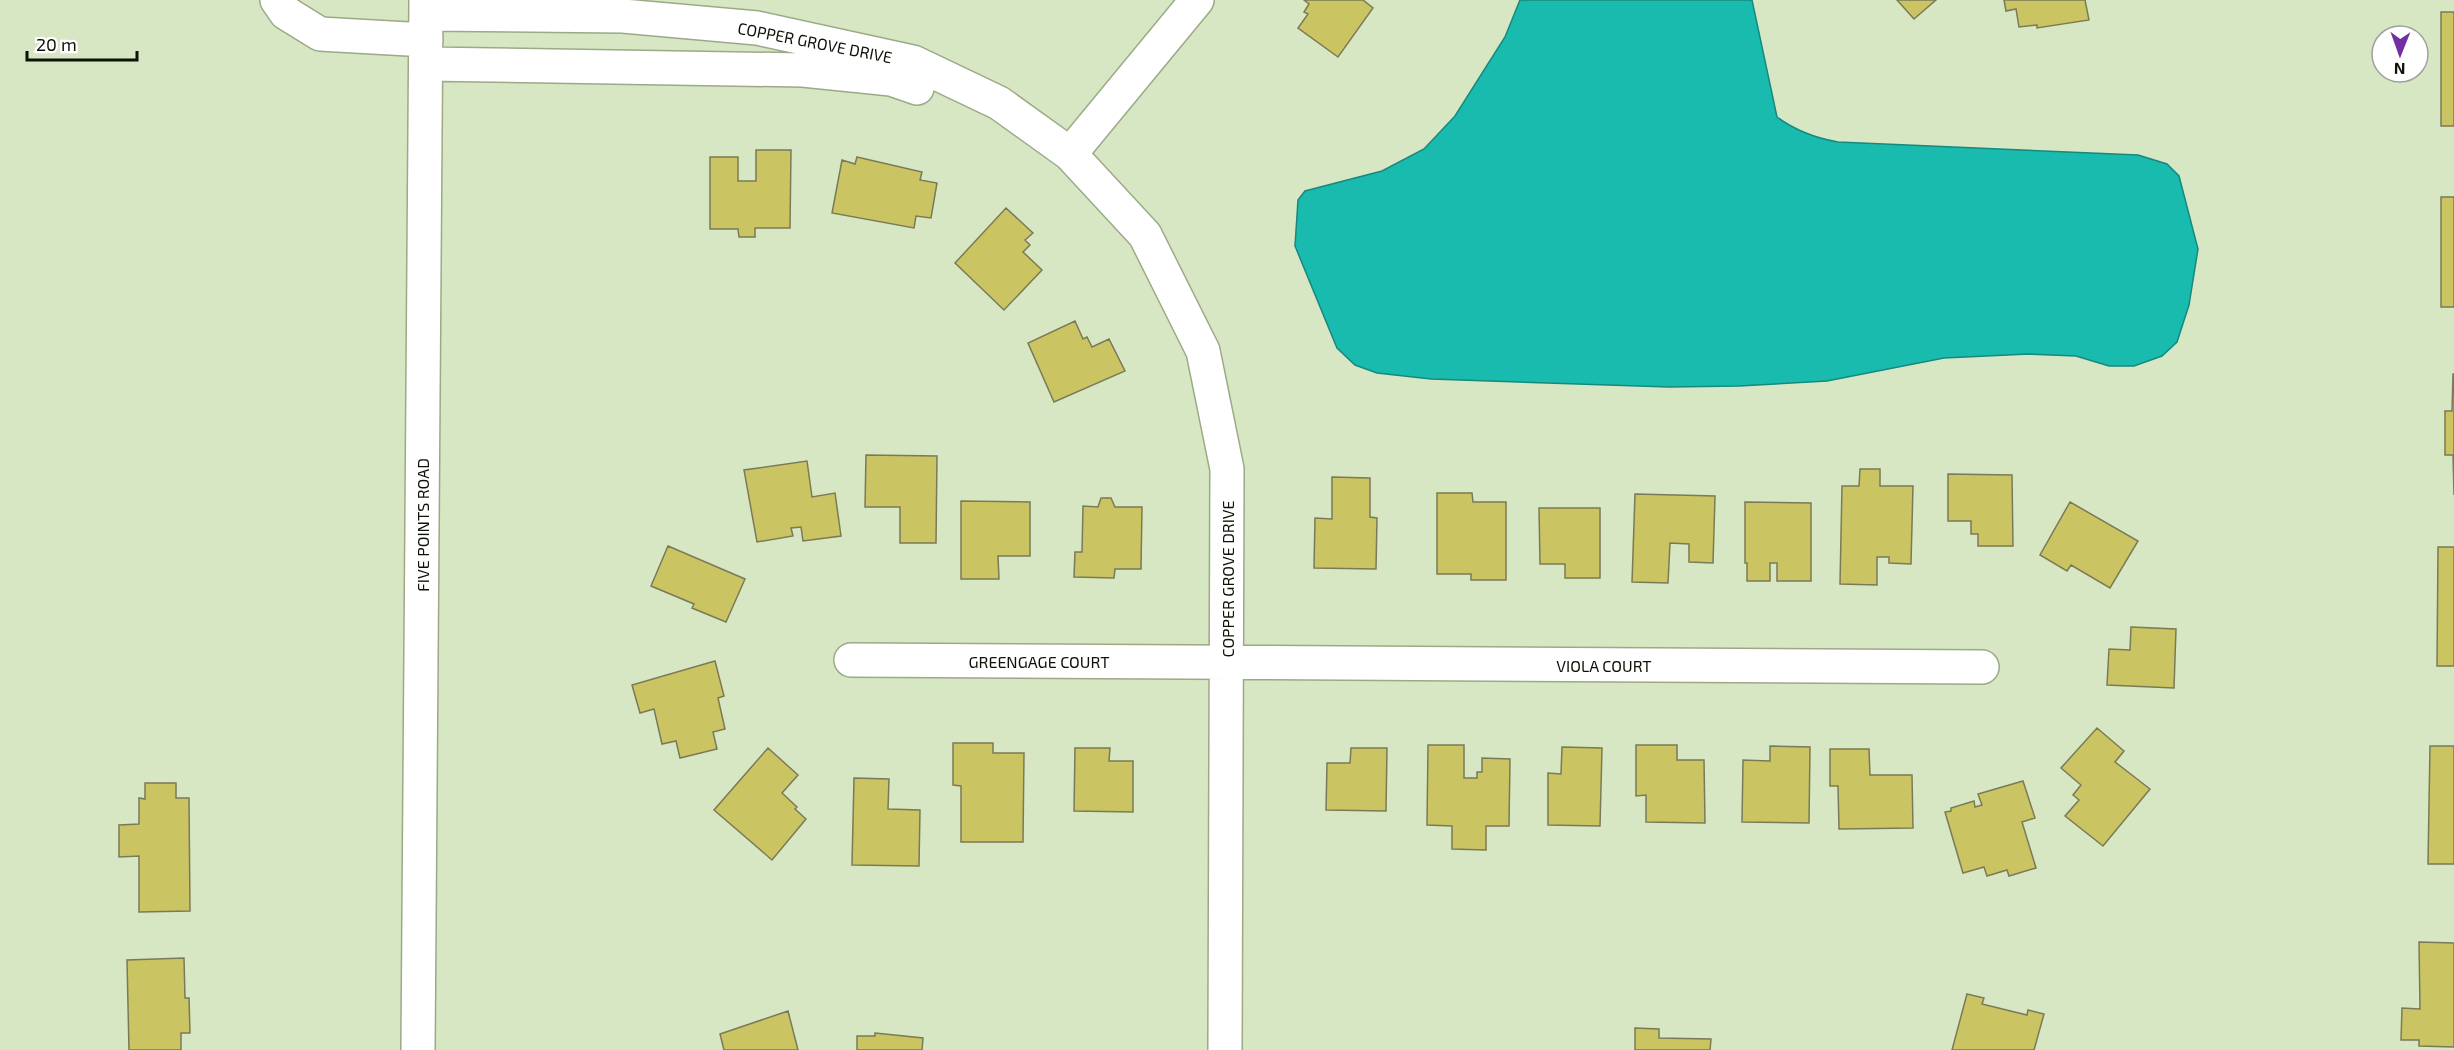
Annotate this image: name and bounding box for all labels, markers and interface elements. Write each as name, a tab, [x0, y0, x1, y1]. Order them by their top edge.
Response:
street label: COPPER GROVE DRIVE	[736, 18, 894, 66]
scale bar	[27, 24, 136, 62]
north arrow	[2370, 24, 2430, 84]
text: 20 m	[36, 33, 77, 55]
text: N	[2394, 60, 2406, 79]
street label: FIVE POINTS ROAD	[413, 458, 432, 592]
street label: COPPER GROVE DRIVE	[1218, 500, 1237, 658]
street label: GREENGAGE COURT	[969, 652, 1109, 671]
street label: VIOLA COURT	[1556, 656, 1652, 675]

